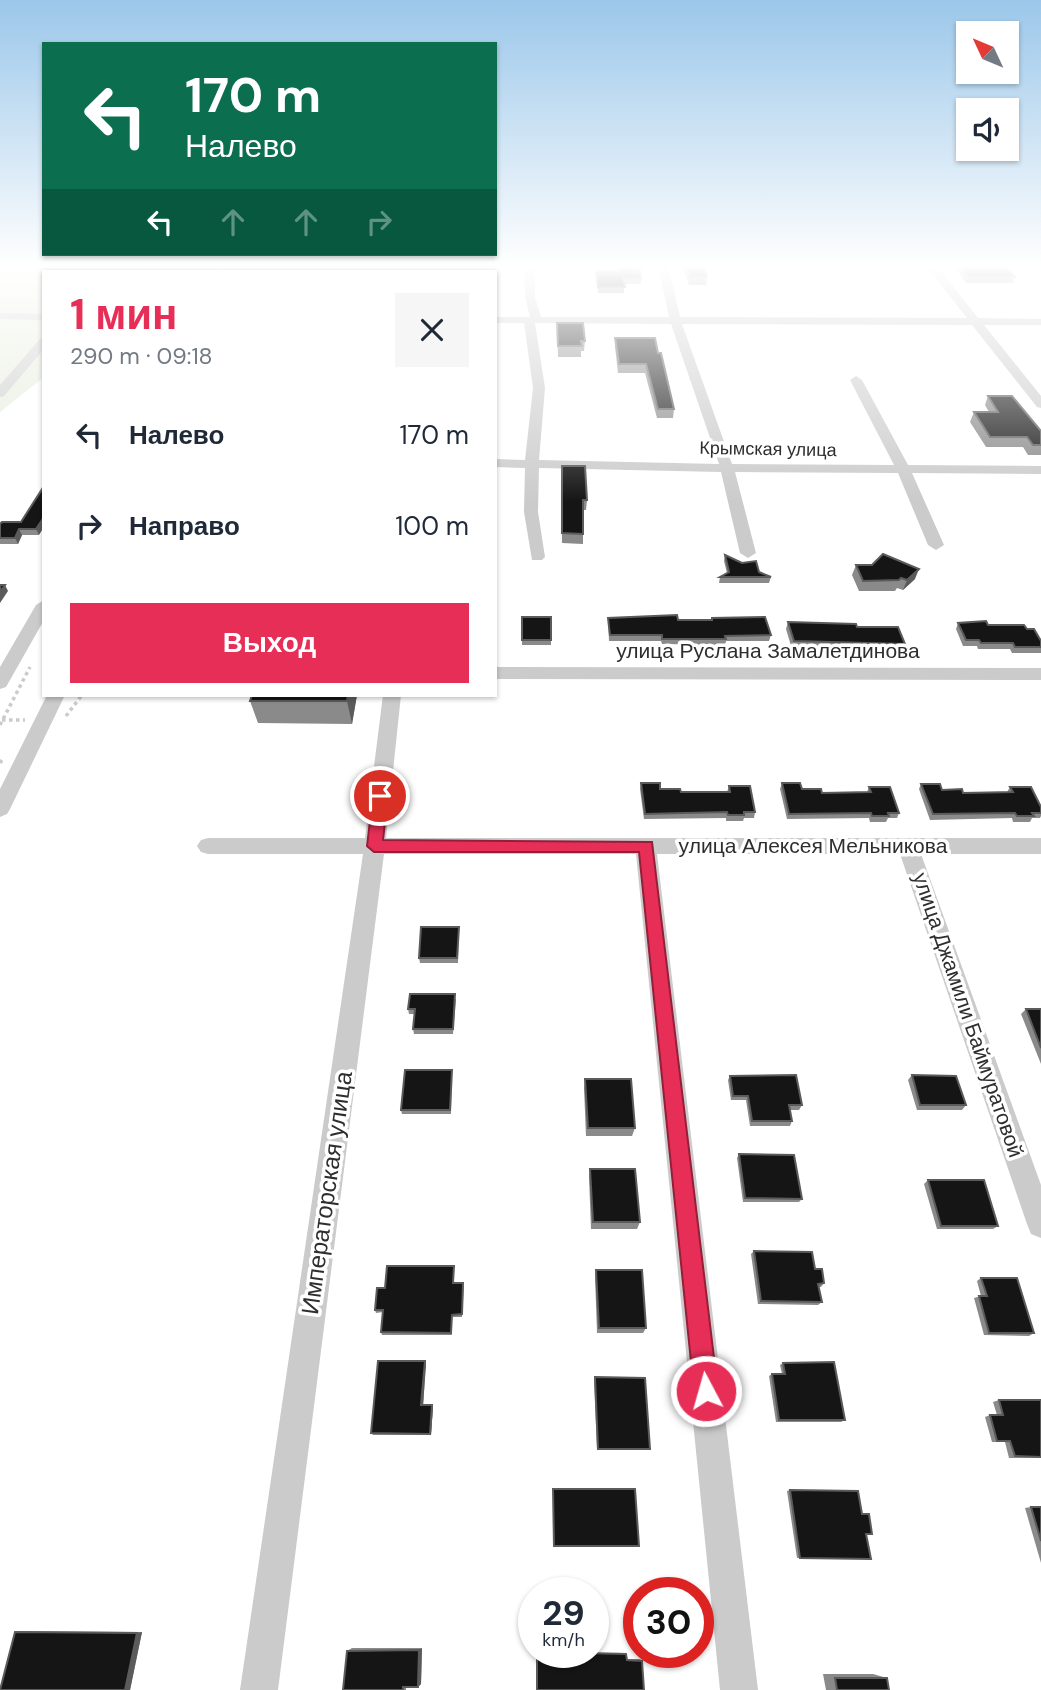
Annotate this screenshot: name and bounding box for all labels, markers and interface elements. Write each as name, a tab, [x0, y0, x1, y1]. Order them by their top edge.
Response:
north arrow	[956, 21, 1018, 84]
map controls	[956, 21, 1019, 161]
text: 170 m	[185, 63, 321, 127]
icon: left	[70, 70, 161, 161]
button: sound	[956, 98, 1019, 161]
text: Налево	[185, 125, 297, 167]
icon: left	[141, 203, 179, 241]
icon: ahead	[214, 203, 252, 241]
icon: ahead	[287, 203, 325, 241]
icon: right	[360, 203, 398, 241]
text: 1 мин	[70, 287, 177, 342]
button: close	[395, 293, 469, 367]
text: 290 m · 09:18	[70, 341, 213, 371]
icon: left	[70, 416, 108, 454]
text: Налево	[129, 418, 224, 452]
text: 170 m	[400, 418, 469, 452]
street label: Крымская улица	[699, 436, 838, 462]
icon: right	[70, 507, 108, 545]
text: Направо	[129, 509, 240, 543]
text: 100 m	[395, 509, 469, 543]
button: Выход	[70, 603, 469, 683]
street label: улица Руслана Замалетдинова	[616, 637, 920, 665]
pin	[350, 766, 410, 826]
icon: arrive	[361, 777, 399, 815]
street label: улица Алексея Мельникова	[679, 832, 948, 860]
street label: улица Джамили Баймуратовой	[906, 869, 1030, 1161]
street label: Императорская улица	[294, 1069, 359, 1317]
position arrow	[669, 1354, 743, 1428]
speed limit sign: 30	[623, 1577, 714, 1668]
text: 29	[542, 1590, 585, 1636]
text: km/h	[542, 1628, 585, 1652]

